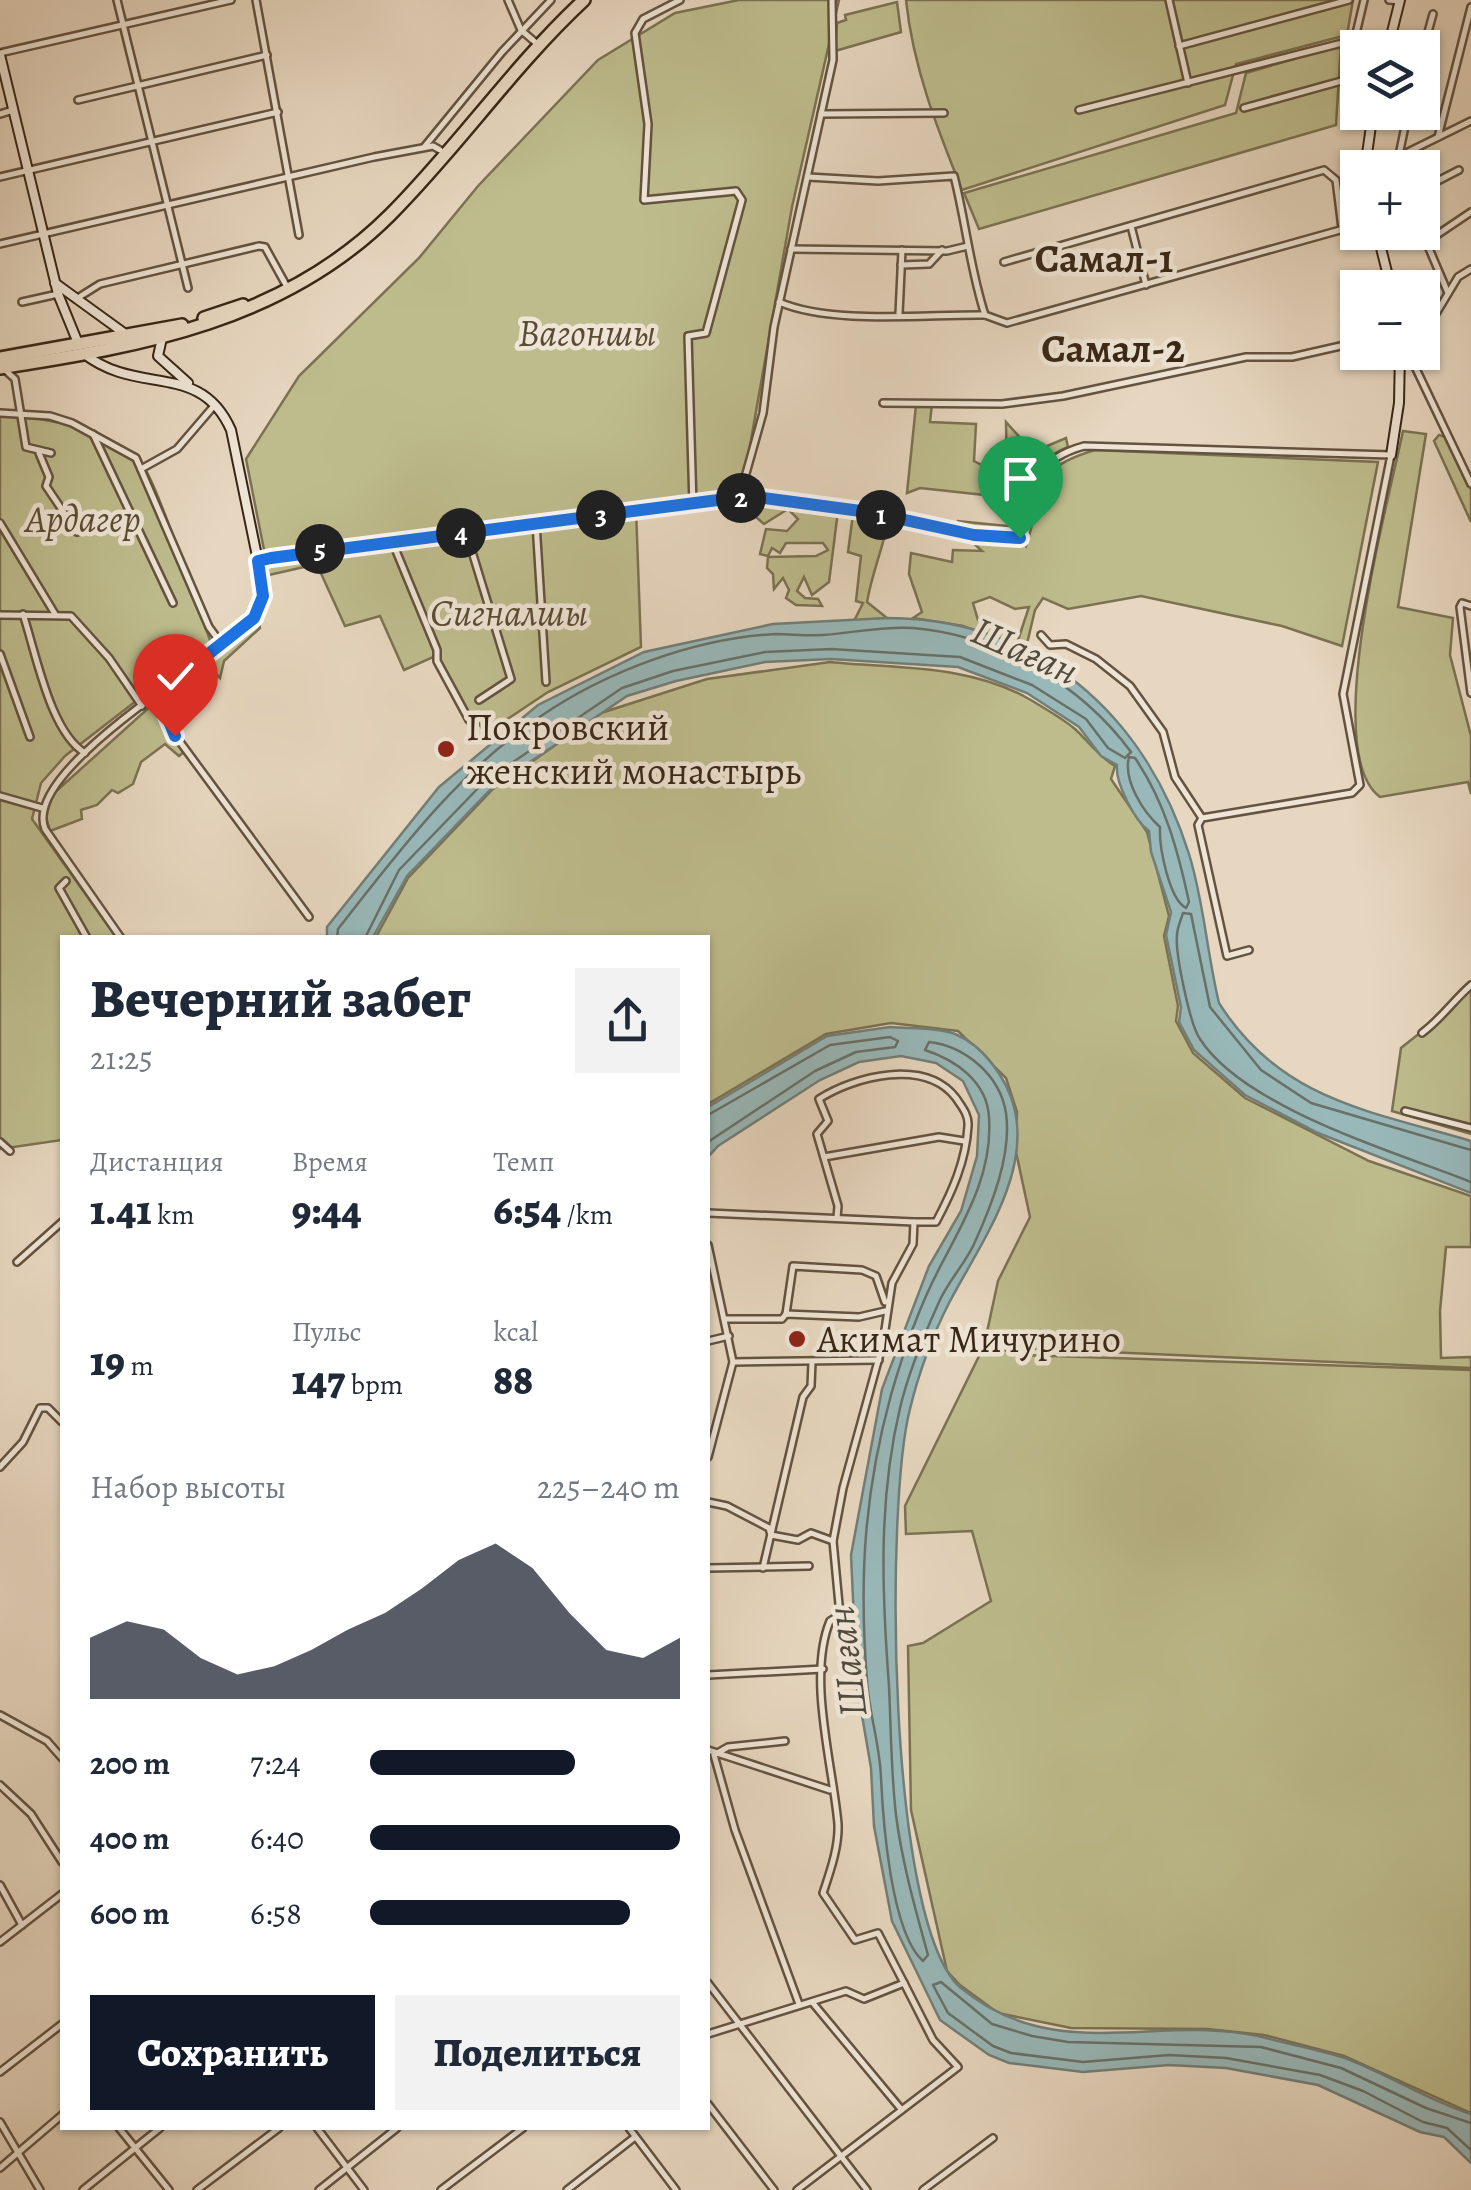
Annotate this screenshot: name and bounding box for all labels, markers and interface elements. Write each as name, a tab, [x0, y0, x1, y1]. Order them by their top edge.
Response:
map controls	[1340, 30, 1440, 370]
button: layers	[1340, 30, 1440, 130]
button: +	[1340, 150, 1440, 250]
district label: Самал-1	[1035, 231, 1173, 286]
button: −	[1340, 270, 1440, 370]
park label: Вагоншы	[518, 307, 656, 359]
district label: Самал-2	[1041, 321, 1185, 376]
pin	[978, 436, 1063, 539]
icon: arrive	[993, 451, 1048, 506]
pin: 2	[716, 473, 766, 523]
text: 2	[734, 479, 748, 517]
pin: 3	[576, 490, 626, 540]
pin: 1	[856, 490, 906, 540]
park label: Ардагер	[23, 493, 141, 545]
text: 3	[595, 496, 607, 534]
text: 1	[876, 496, 886, 534]
pin: 4	[436, 508, 486, 558]
text: 4	[454, 514, 468, 552]
pin: 5	[295, 524, 345, 574]
text: 5	[314, 530, 326, 568]
park label: Сигналшы	[430, 587, 588, 639]
water label: Шаған	[963, 603, 1087, 698]
pin	[133, 634, 218, 737]
icon: check	[148, 649, 203, 704]
place label: Покровский женский монастырь	[466, 701, 801, 797]
marker: Покровский женский монастырь	[435, 738, 457, 760]
text: Вечерний забег	[90, 961, 471, 1036]
button: share	[575, 968, 680, 1073]
text: 21:25	[90, 1036, 153, 1080]
text: Дистанция	[90, 1143, 224, 1181]
text: Время	[292, 1143, 368, 1181]
text: Темп	[493, 1143, 554, 1181]
text: 1.41	[90, 1181, 152, 1238]
text: 9:44	[292, 1181, 362, 1238]
text: 6:54	[493, 1181, 561, 1238]
text: km	[152, 1196, 194, 1234]
text: /km	[561, 1196, 613, 1234]
text: Пульс	[292, 1313, 362, 1351]
text: kcal	[493, 1313, 538, 1351]
place label: Акимат Мичурино	[816, 1313, 1121, 1365]
marker: Акимат Мичурино	[786, 1328, 808, 1350]
text: 19	[90, 1332, 125, 1389]
text: m	[125, 1347, 154, 1385]
text: 147	[292, 1351, 345, 1408]
text: 88	[493, 1351, 533, 1408]
text: bpm	[345, 1366, 403, 1404]
text: Набор высоты	[90, 1465, 286, 1509]
text: 225–240 m	[537, 1465, 680, 1509]
water label: Шаған	[812, 1603, 881, 1721]
text: 200 m	[90, 1741, 170, 1785]
text: 7:24	[250, 1741, 301, 1785]
text: 400 m	[90, 1816, 170, 1860]
text: 6:40	[250, 1816, 304, 1860]
text: 600 m	[90, 1891, 170, 1935]
text: 6:58	[250, 1891, 302, 1935]
button: Сохранить	[90, 1995, 375, 2110]
button: Поделиться	[395, 1995, 680, 2110]

